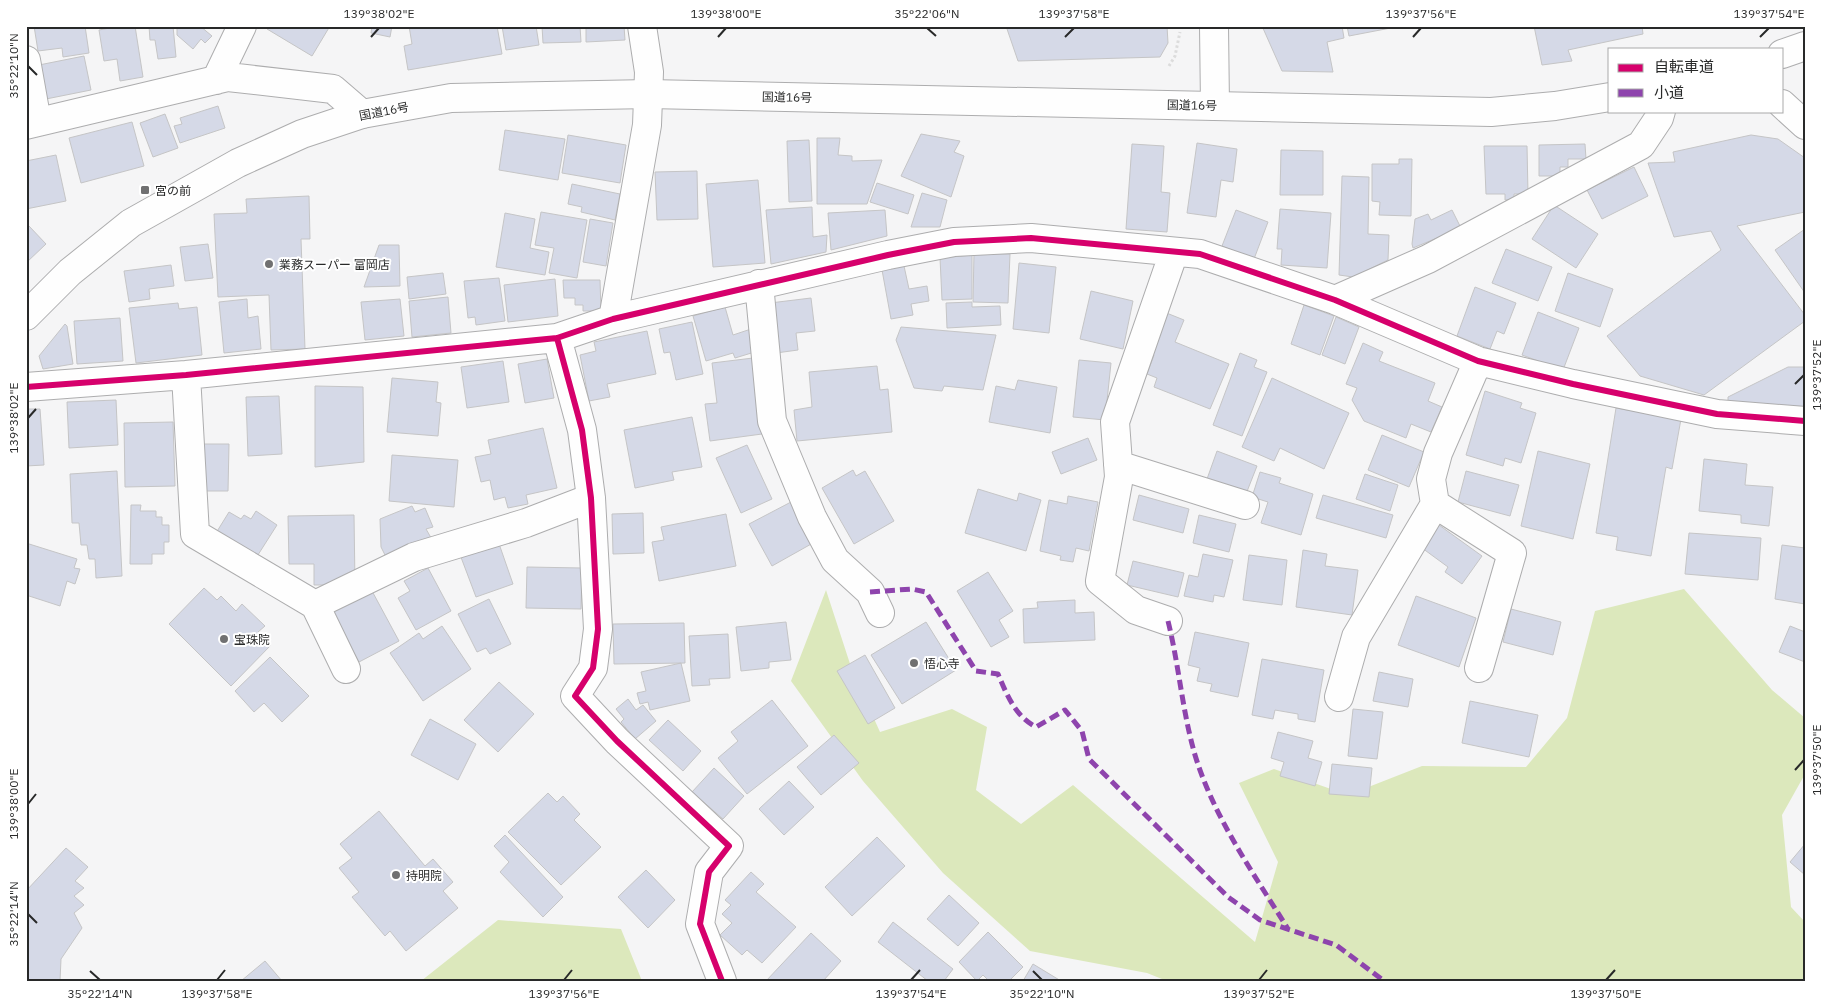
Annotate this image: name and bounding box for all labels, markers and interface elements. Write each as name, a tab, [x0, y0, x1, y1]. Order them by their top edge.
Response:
text: 139°38'02"E	[344, 6, 414, 21]
text: 139°38'00"E	[691, 6, 761, 21]
text: 35°22'06"N	[894, 6, 960, 21]
text: 139°37'58"E	[1039, 6, 1109, 21]
text: 139°37'56"E	[1386, 6, 1456, 21]
text: 139°37'54"E	[1734, 6, 1804, 21]
text: 35°22'10"N	[6, 33, 21, 99]
legend	[1608, 48, 1784, 112]
text: 自転車道	[1654, 57, 1714, 76]
text: 小道	[1654, 83, 1684, 102]
street label: 国道16号	[762, 89, 812, 105]
street label: 国道16号	[1167, 97, 1217, 113]
street label: 国道16号	[358, 99, 410, 123]
place label: 宮の前	[155, 183, 191, 198]
marker: 宮の前	[139, 184, 151, 196]
place label: 業務スーパー 富岡店	[279, 257, 390, 272]
marker: 業務スーパー 富岡店	[263, 258, 275, 270]
text: 139°37'52"E	[1809, 340, 1824, 410]
text: 139°38'02"E	[6, 383, 21, 453]
place label: 宝珠院	[234, 632, 270, 647]
marker: 宝珠院	[218, 633, 230, 645]
place label: 悟心寺	[924, 656, 960, 671]
marker: 悟心寺	[908, 657, 920, 669]
text: 139°37'50"E	[1809, 725, 1824, 795]
text: 139°38'00"E	[6, 769, 21, 839]
place label: 持明院	[406, 868, 442, 883]
marker: 持明院	[390, 869, 402, 881]
text: 35°22'14"N	[6, 881, 21, 947]
text: 35°22'14"N	[67, 986, 133, 1001]
text: 139°37'58"E	[182, 986, 252, 1001]
text: 139°37'56"E	[529, 986, 599, 1001]
text: 139°37'54"E	[876, 986, 946, 1001]
text: 35°22'10"N	[1009, 986, 1075, 1001]
text: 139°37'52"E	[1224, 986, 1294, 1001]
text: 139°37'50"E	[1571, 986, 1641, 1001]

